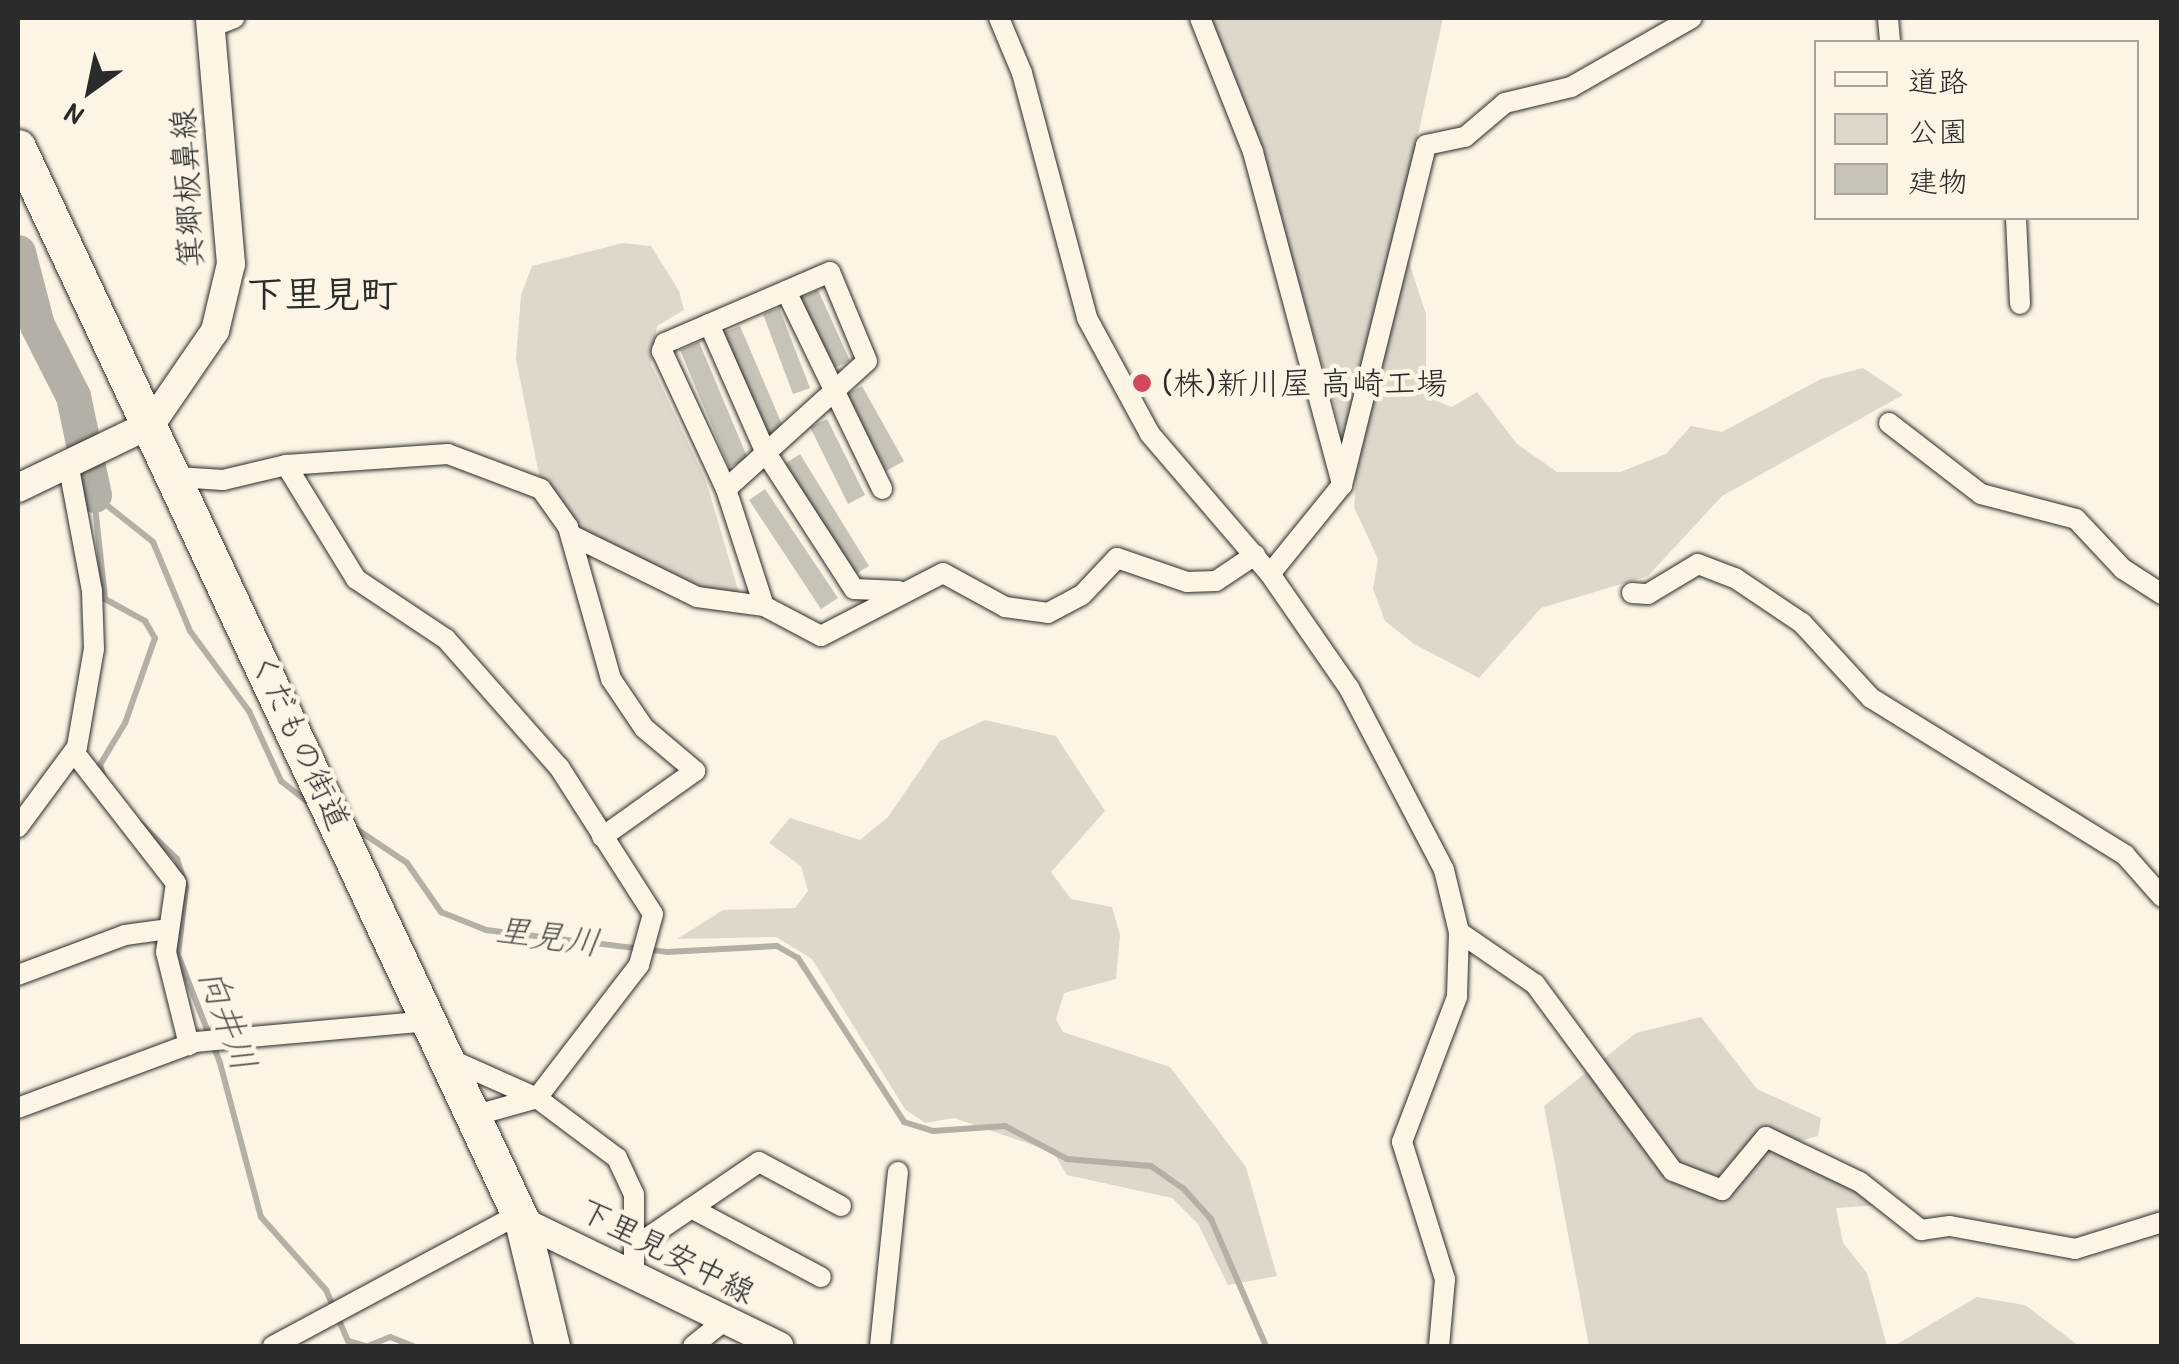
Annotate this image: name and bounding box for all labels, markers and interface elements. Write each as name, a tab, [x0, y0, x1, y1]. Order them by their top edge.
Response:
north arrow	[40, 40, 140, 140]
legend	[1814, 40, 2139, 220]
text: 道路	[1908, 61, 1968, 101]
text: N	[57, 95, 90, 135]
street label: 箕郷板鼻線	[164, 107, 210, 269]
text: 公園	[1908, 111, 1968, 151]
text: 建物	[1908, 161, 1968, 201]
district label: 下里見町	[246, 271, 398, 317]
place label: (株)新川屋 高崎工場	[1162, 364, 1448, 402]
marker: (株)新川屋 高崎工場	[1131, 372, 1153, 394]
street label: くだもの街道	[242, 646, 358, 836]
water label: 里見川	[493, 908, 603, 964]
water label: 向井川	[190, 963, 266, 1077]
street label: 下里見安中線	[573, 1190, 761, 1312]

